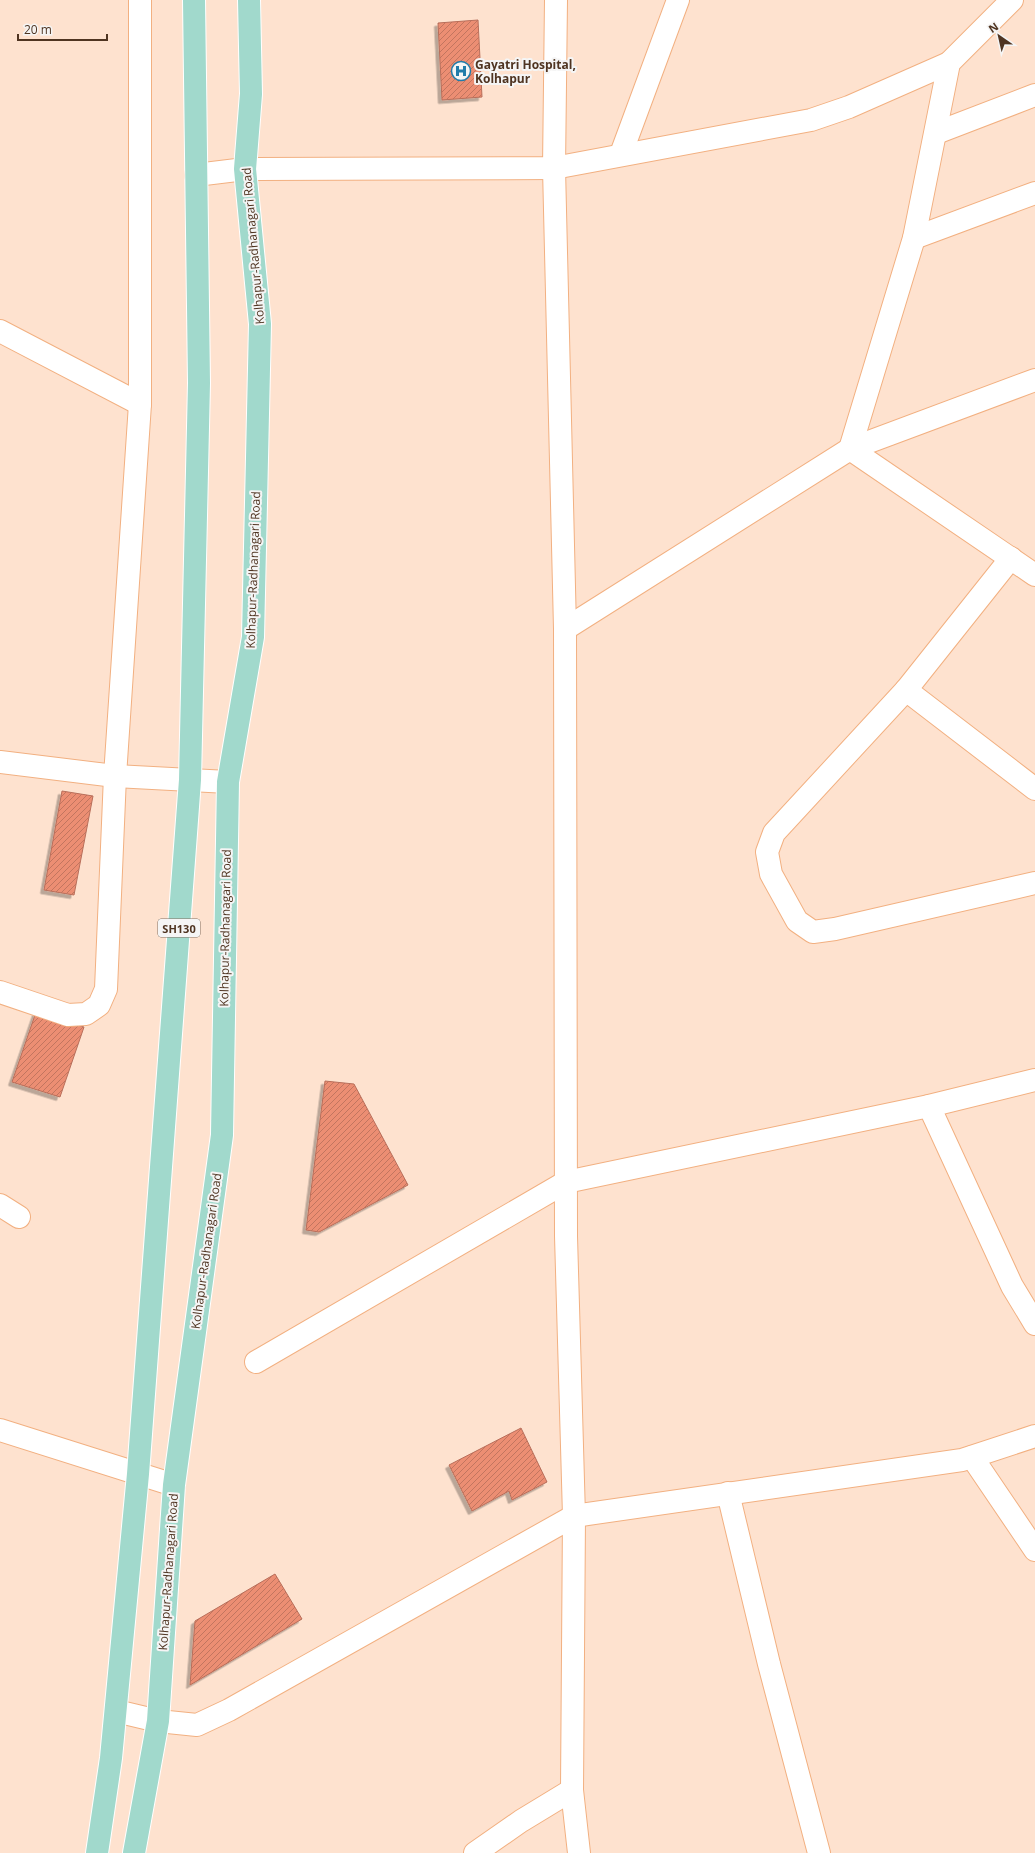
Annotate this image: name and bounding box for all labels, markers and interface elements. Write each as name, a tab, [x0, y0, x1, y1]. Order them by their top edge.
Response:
scale bar	[18, 16, 107, 42]
north arrow	[979, 16, 1019, 56]
text: N	[985, 19, 1001, 36]
text: 20 m	[24, 21, 52, 38]
place label: Gayatri Hospital, Kolhapur	[475, 56, 576, 87]
hospital icon: Gayatri Hospital, Kolhapur	[450, 60, 472, 82]
street label: Kolhapur-Radhanagari Road	[238, 167, 268, 325]
street label: Kolhapur-Radhanagari Road	[242, 491, 264, 649]
street label: Kolhapur-Radhanagari Road	[215, 849, 235, 1007]
road number: SH130	[158, 919, 200, 937]
street label: Kolhapur-Radhanagari Road	[187, 1172, 225, 1330]
street label: Kolhapur-Radhanagari Road	[154, 1493, 182, 1651]

